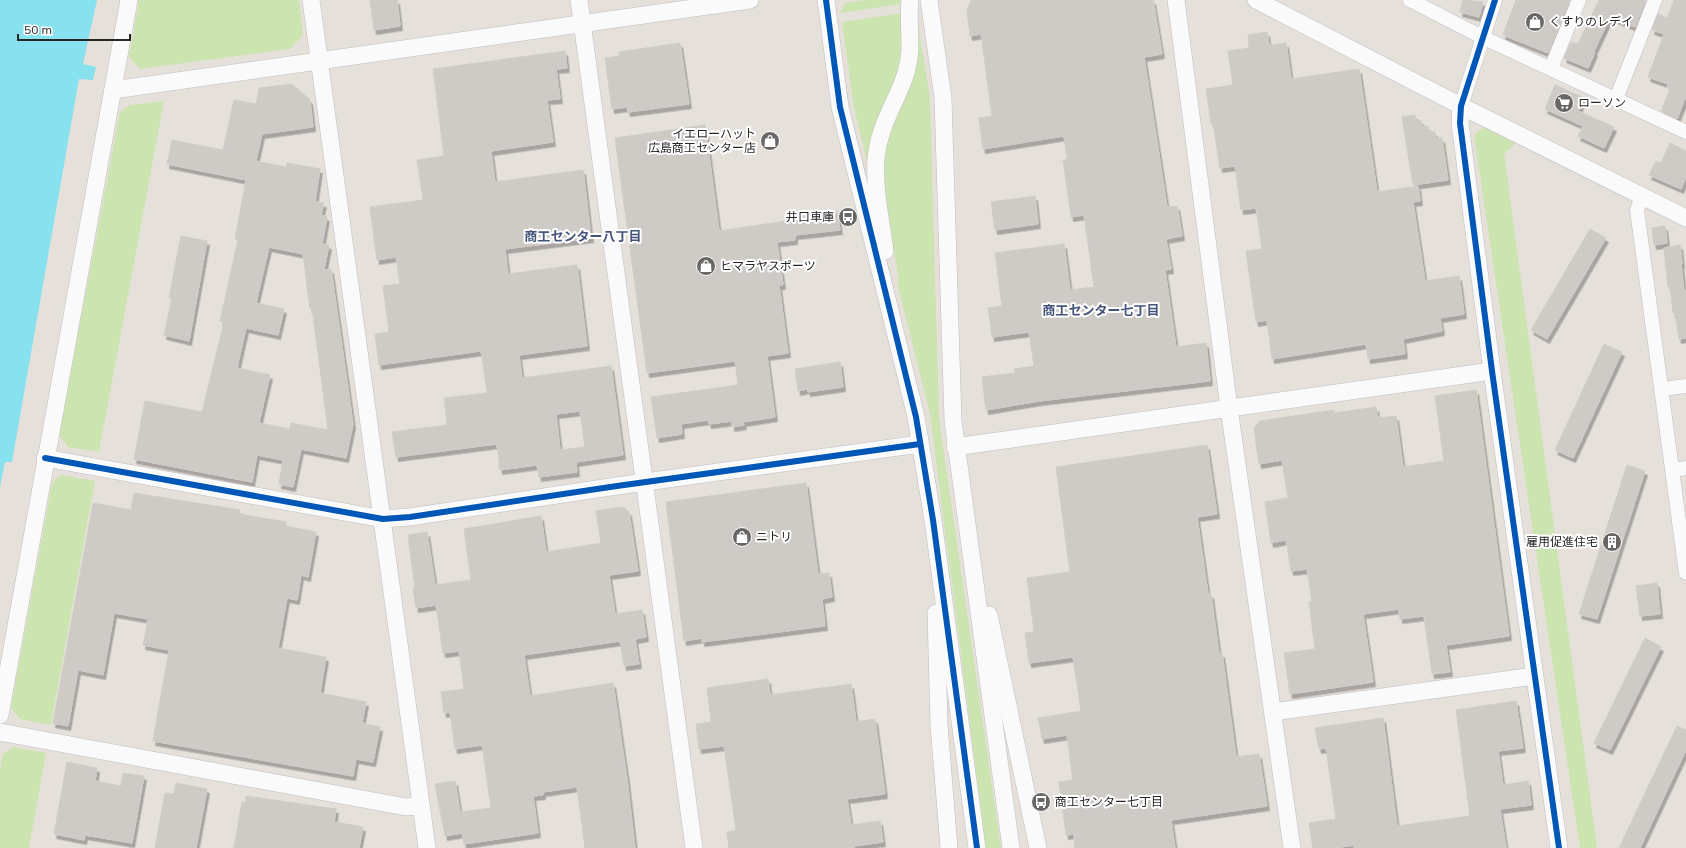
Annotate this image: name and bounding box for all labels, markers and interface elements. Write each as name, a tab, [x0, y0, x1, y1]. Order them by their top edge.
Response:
shop icon: くすりのレデイ	[1524, 11, 1546, 33]
place label: くすりのレデイ	[1549, 14, 1633, 29]
scale bar	[18, 16, 130, 42]
text: 50 m	[24, 22, 52, 37]
supermarket icon: ローソン	[1553, 92, 1575, 114]
place label: ローソン	[1578, 95, 1626, 110]
place label: イエローハット 広島商工センター店	[648, 126, 756, 155]
shop icon: イエローハット 広島商工センター店	[759, 130, 781, 152]
bus stop icon: 井口車庫	[837, 206, 859, 228]
place label: 井口車庫	[786, 209, 834, 224]
district label: 商工センター八丁目	[524, 228, 642, 244]
shop icon: ヒマラヤスポーツ	[695, 255, 717, 277]
place label: ヒマラヤスポーツ	[720, 258, 816, 273]
district label: 商工センター七丁目	[1042, 302, 1160, 318]
shop icon: ニトリ	[731, 526, 753, 548]
place label: ニトリ	[756, 529, 792, 544]
building icon: 雇用促進住宅	[1601, 531, 1623, 553]
place label: 雇用促進住宅	[1526, 534, 1598, 549]
bus stop icon: 商工センター七丁目	[1030, 791, 1052, 813]
place label: 商工センター七丁目	[1055, 794, 1163, 809]

